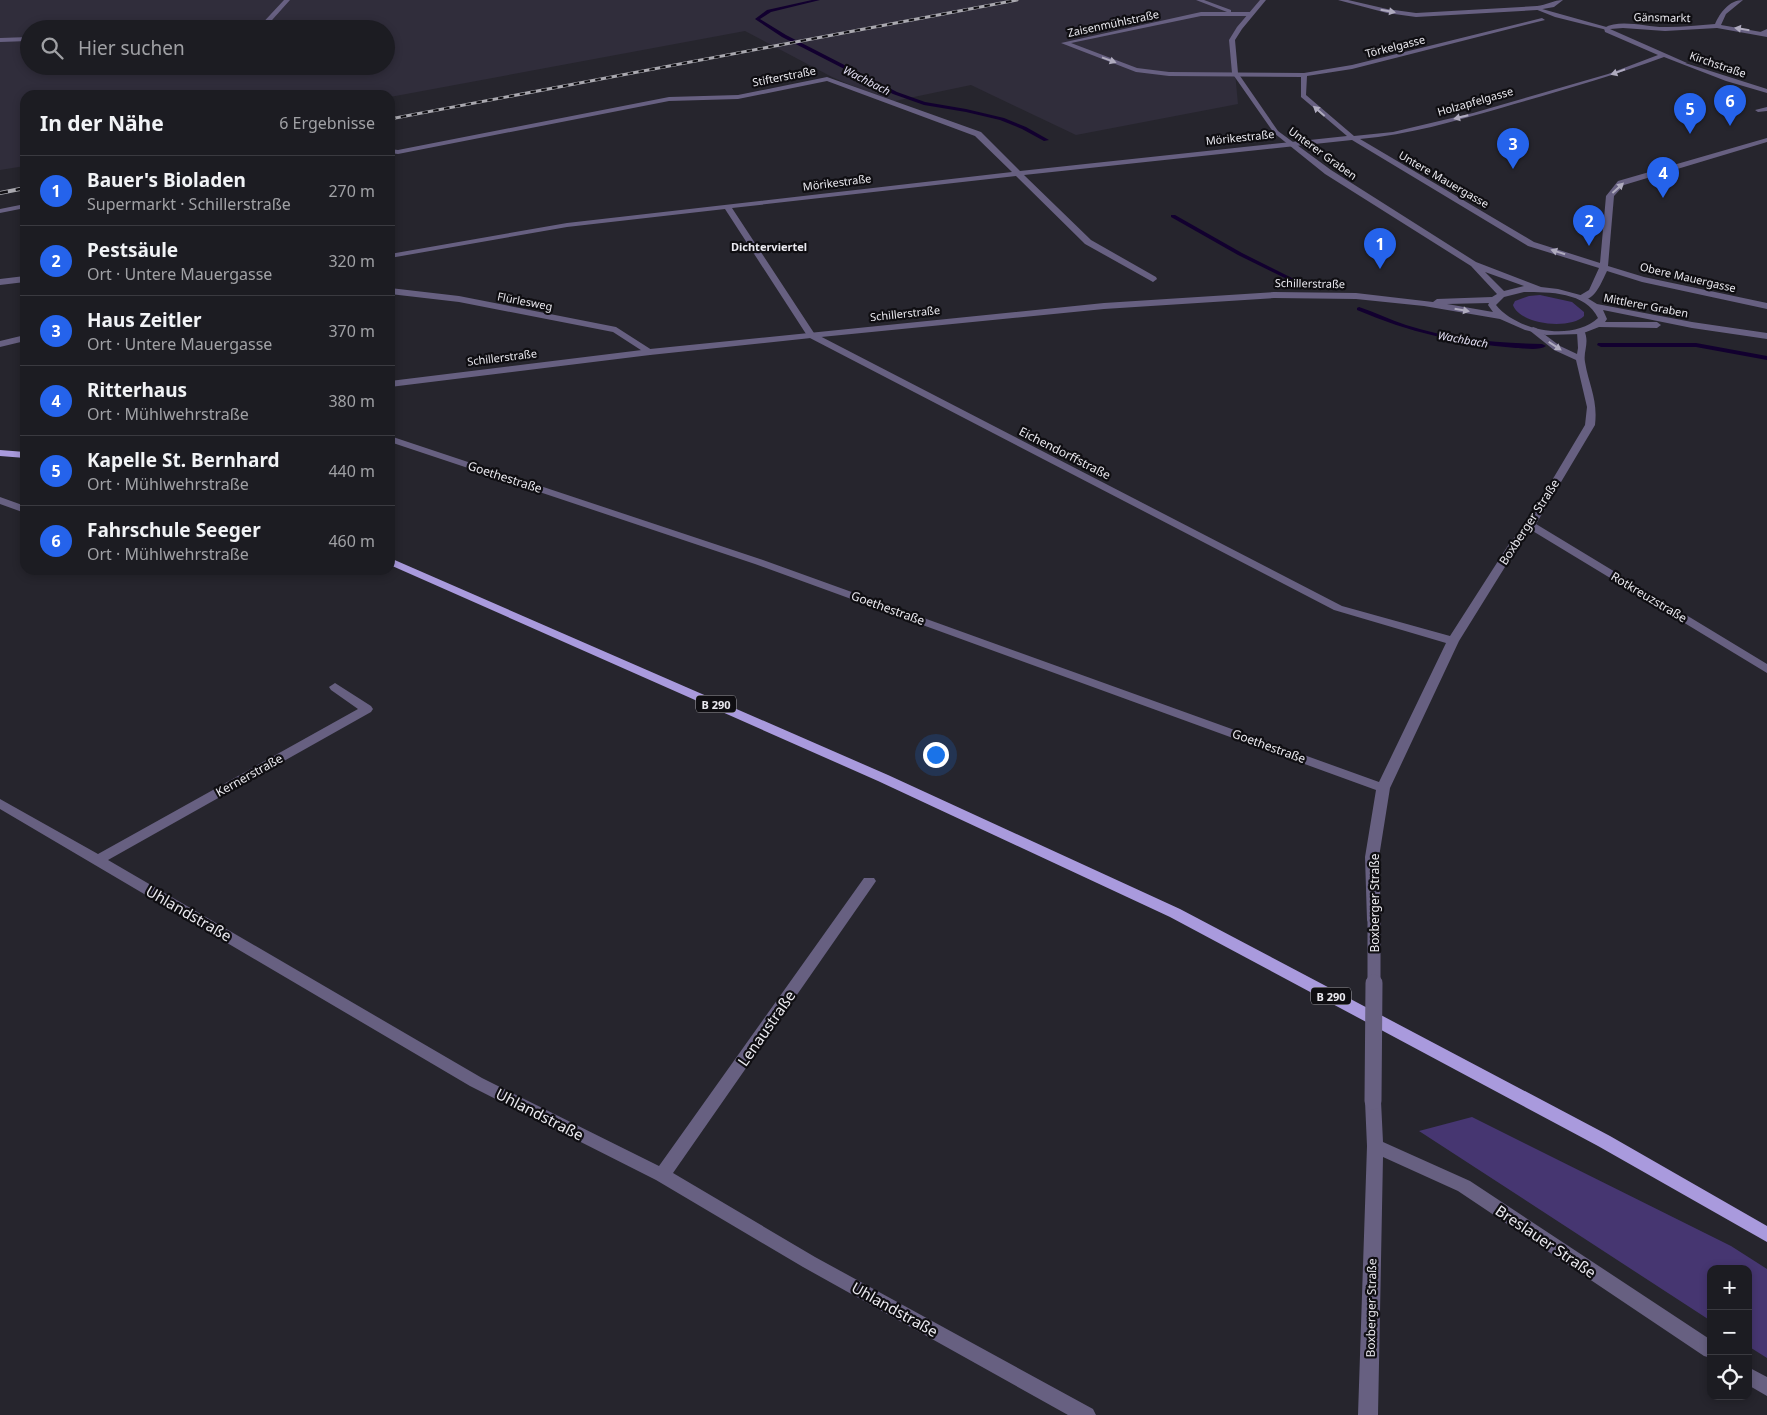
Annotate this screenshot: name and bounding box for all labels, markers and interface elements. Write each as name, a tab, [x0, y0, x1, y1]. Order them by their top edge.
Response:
street label: Zaisenmühlstraße	[1066, 6, 1160, 40]
one-way arrow	[1381, 8, 1397, 16]
street label: Gänsmarkt	[1633, 9, 1691, 25]
search box	[20, 20, 395, 75]
one-way arrow	[1734, 25, 1750, 33]
street label: Törkelgasse	[1364, 31, 1426, 61]
icon: search	[38, 34, 66, 62]
text: Hier suchen	[78, 35, 185, 61]
street label: Kirchstraße	[1688, 47, 1748, 81]
one-way arrow	[1102, 57, 1117, 64]
water label: Wachbach	[841, 62, 893, 98]
street label: Stifterstraße	[751, 63, 817, 89]
one-way arrow	[1610, 69, 1625, 76]
street label: Holzapfelgasse	[1435, 83, 1515, 119]
pin: 6	[1714, 85, 1746, 126]
pin: 5	[1674, 93, 1706, 134]
one-way arrow	[1314, 105, 1326, 117]
text: In der Nähe	[40, 109, 164, 137]
text: 6 Ergebnisse	[279, 112, 375, 134]
one-way arrow	[1454, 113, 1469, 121]
street label: Unterer Graben	[1286, 123, 1360, 183]
street label: Mörikestraße	[1205, 126, 1275, 148]
pin: 3	[1497, 128, 1529, 169]
street label: Untere Mauergasse	[1396, 147, 1492, 211]
pin: 4	[1647, 157, 1679, 198]
text: Bauer's Bioladen	[87, 167, 246, 193]
street label: Mörikestraße	[802, 170, 872, 194]
text: 1	[51, 180, 61, 202]
text: 270 m	[328, 180, 375, 202]
one-way arrow	[1612, 182, 1625, 193]
text: Supermarkt · Schillerstraße	[87, 193, 291, 215]
pin: 2	[1573, 205, 1605, 246]
pin: 1	[1364, 228, 1396, 269]
text: Pestsäule	[87, 237, 178, 263]
district label: Dichterviertel	[731, 239, 807, 254]
one-way arrow	[1550, 248, 1565, 256]
text: 2	[51, 250, 61, 272]
text: 320 m	[328, 250, 375, 272]
street label: Obere Mauergasse	[1638, 259, 1738, 295]
text: Ort · Untere Mauergasse	[87, 263, 272, 285]
street label: Schillerstraße	[1275, 275, 1345, 291]
street label: Flürlesweg	[496, 288, 554, 314]
street label: Mittlerer Graben	[1602, 289, 1690, 321]
street label: Schillerstraße	[869, 302, 941, 324]
text: Haus Zeitler	[87, 307, 202, 333]
one-way arrow	[1455, 307, 1471, 315]
text: 3	[51, 320, 61, 342]
text: 370 m	[328, 320, 375, 342]
water label: Wachbach	[1437, 327, 1489, 351]
text: Ort · Untere Mauergasse	[87, 333, 272, 355]
one-way arrow	[1549, 341, 1562, 351]
street label: Schillerstraße	[466, 345, 538, 369]
text: Ritterhaus	[87, 377, 187, 403]
text: 4	[51, 390, 61, 412]
text: 380 m	[328, 390, 375, 412]
text: Ort · Mühlwehrstraße	[87, 403, 249, 425]
street label: Eichendorffstraße	[1016, 423, 1114, 484]
text: Kapelle St. Bernhard	[87, 447, 280, 473]
street label: Goethestraße	[466, 457, 545, 497]
text: 5	[51, 460, 61, 482]
text: 440 m	[328, 460, 375, 482]
text: Ort · Mühlwehrstraße	[87, 473, 249, 495]
street label: Boxberger Straße	[1495, 476, 1563, 568]
text: Fahrschule Seeger	[87, 517, 261, 543]
text: 6	[51, 530, 61, 552]
text: 460 m	[328, 530, 375, 552]
text: Ort · Mühlwehrstraße	[87, 543, 249, 565]
street label: Rotkreuzstraße	[1608, 568, 1690, 627]
street label: Goethestraße	[849, 587, 927, 629]
road number: B 290	[696, 696, 736, 712]
street label: Goethestraße	[1230, 725, 1308, 767]
your location	[923, 742, 949, 768]
street label: Kernerstraße	[212, 749, 286, 800]
street label: Boxberger Straße	[1366, 853, 1383, 953]
street label: Uhlandstraße	[142, 880, 236, 946]
street label: Lenaustraße	[733, 986, 799, 1070]
road number: B 290	[1311, 988, 1351, 1004]
street label: Uhlandstraße	[493, 1083, 587, 1145]
street label: Breslauer Straße	[1492, 1200, 1600, 1282]
street label: Boxberger Straße	[1362, 1258, 1380, 1358]
map controls	[1707, 1265, 1752, 1400]
button: +	[1707, 1265, 1752, 1310]
street label: Uhlandstraße	[848, 1277, 942, 1341]
button: −	[1707, 1310, 1752, 1355]
button: locate	[1707, 1355, 1752, 1400]

